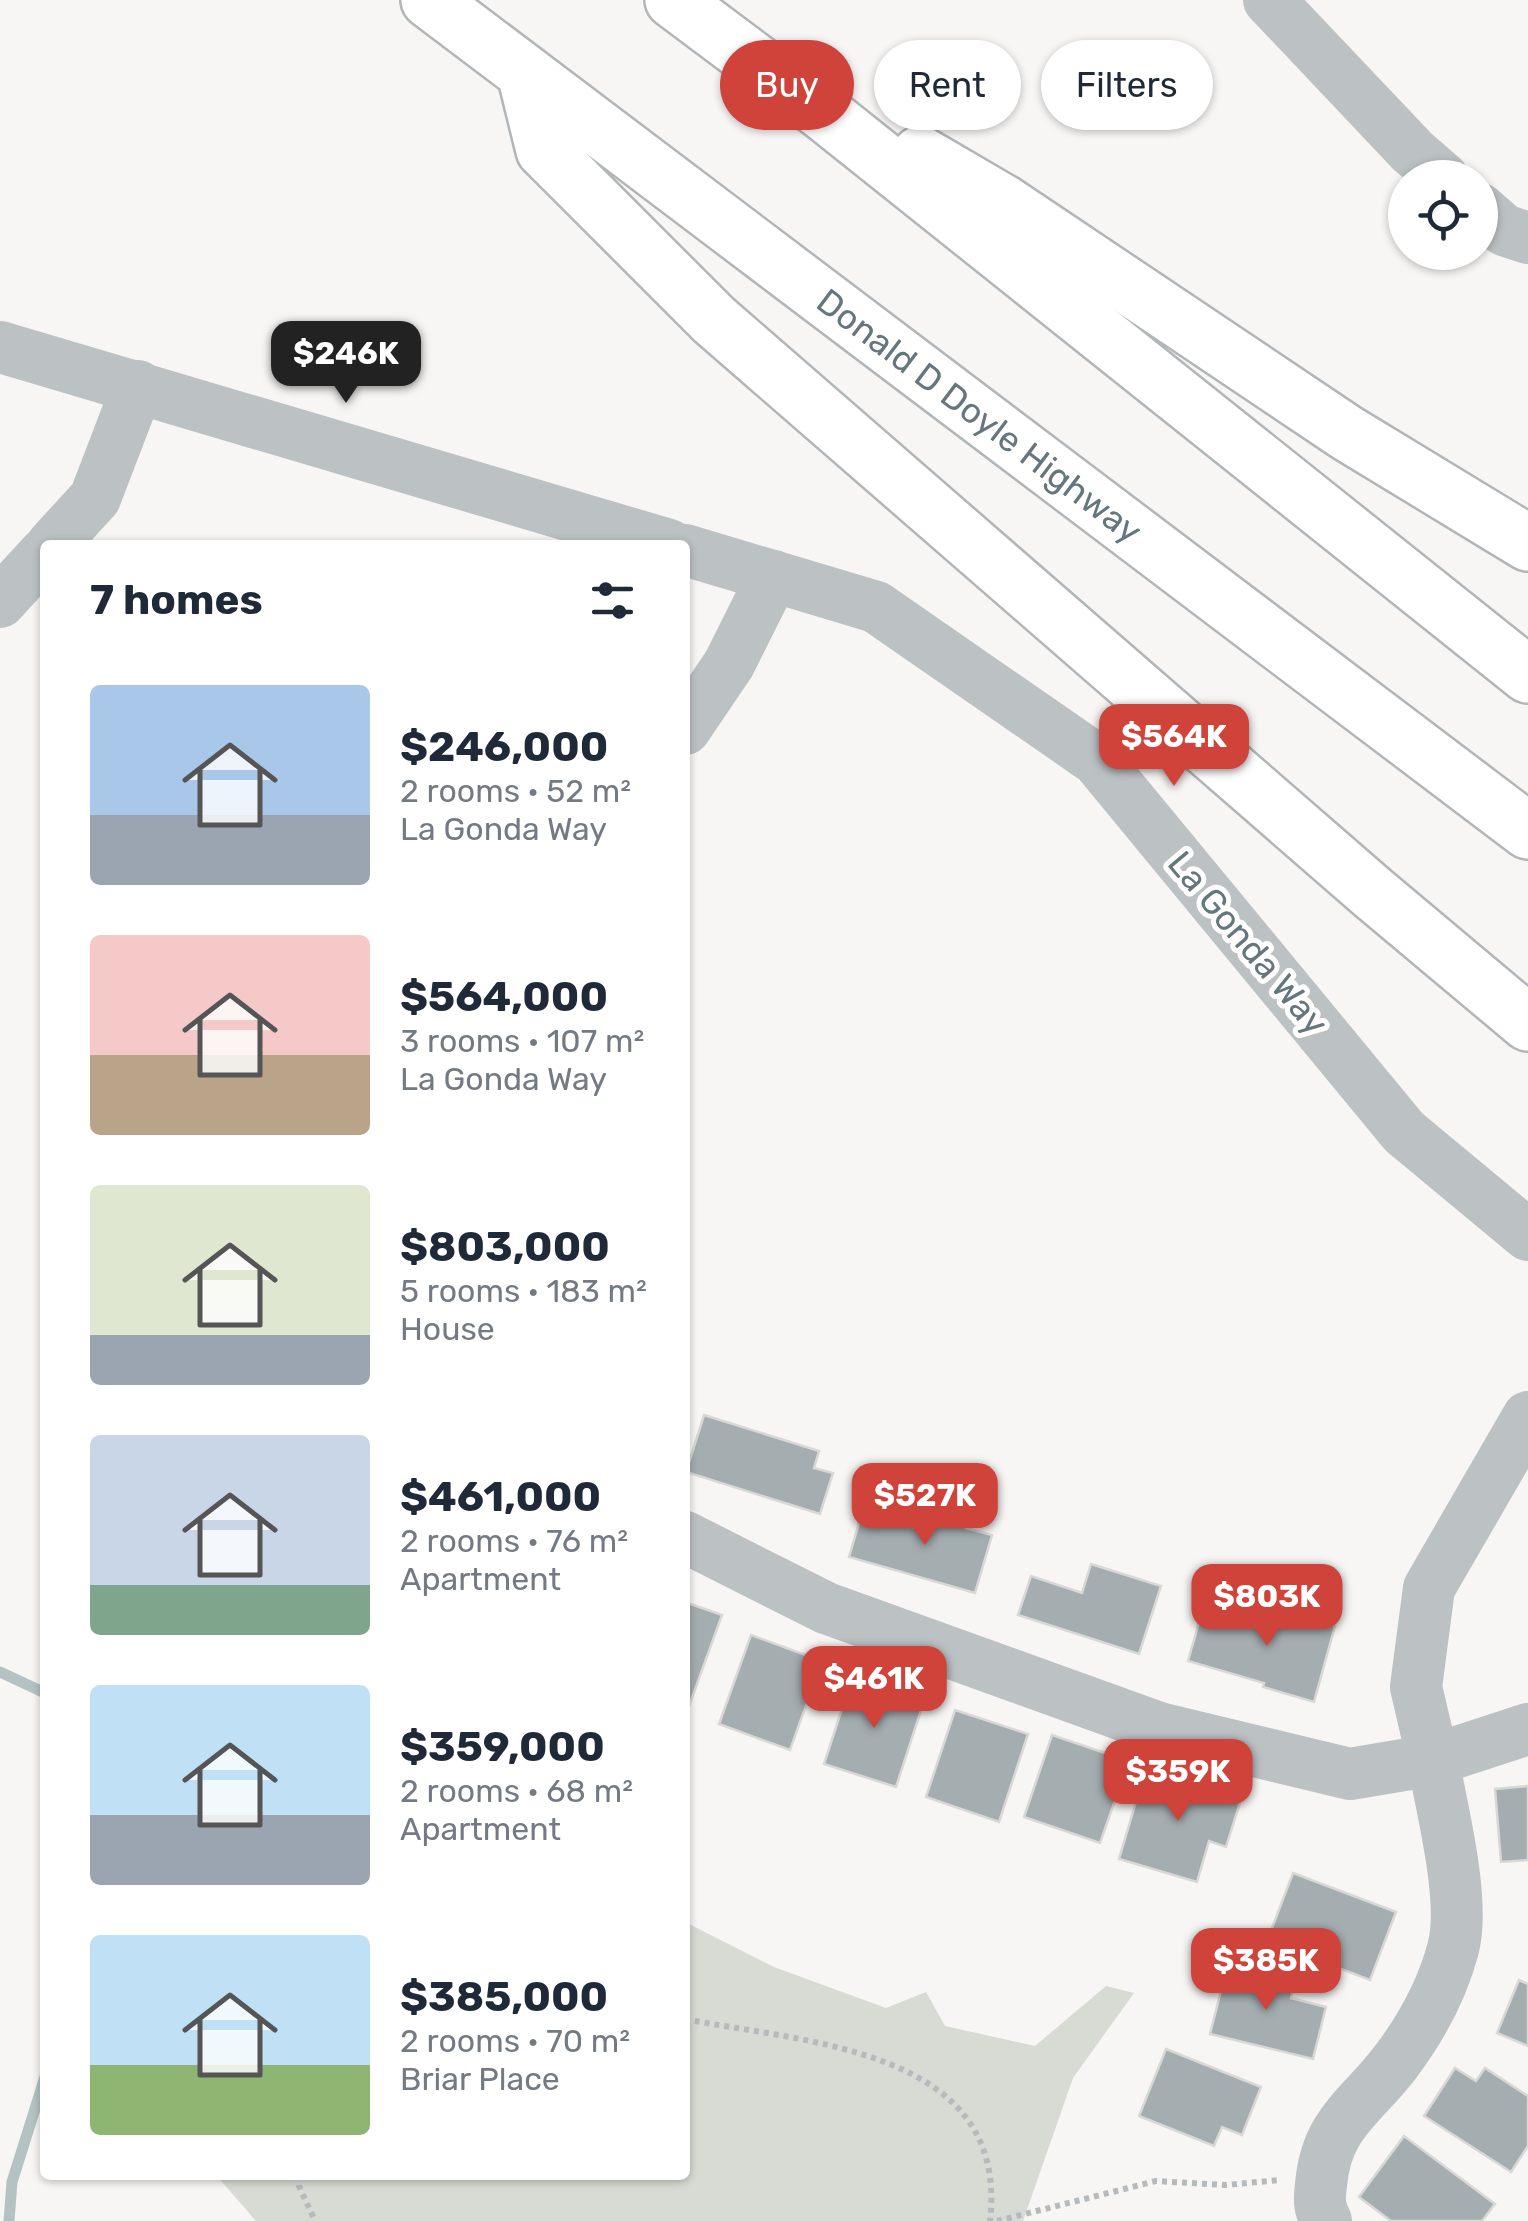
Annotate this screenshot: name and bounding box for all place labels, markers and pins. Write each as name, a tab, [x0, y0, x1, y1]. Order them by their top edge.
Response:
pin: $246K	[276, 321, 416, 406]
pin: $564K	[1104, 704, 1244, 789]
pin: $527K	[855, 1463, 995, 1548]
pin: $803K	[1197, 1564, 1337, 1649]
pin: $461K	[804, 1646, 944, 1731]
pin: $359K	[1108, 1739, 1248, 1824]
pin: $385K	[1196, 1928, 1336, 2013]

